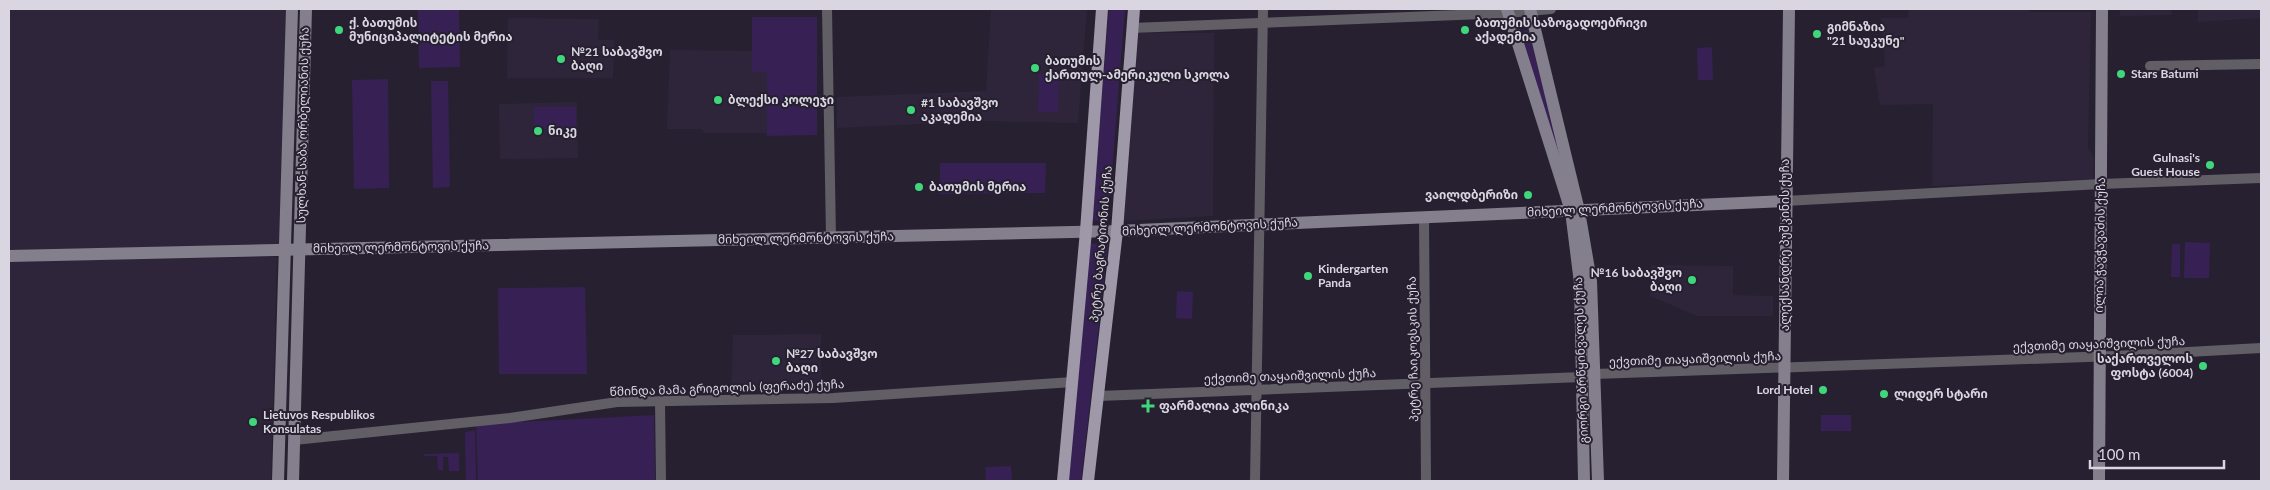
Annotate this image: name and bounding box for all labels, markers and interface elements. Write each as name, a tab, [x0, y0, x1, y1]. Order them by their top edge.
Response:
place label: ქ. ბათუმის მუნიციპალიტეტის მერია	[349, 15, 513, 45]
place label: ბათუმის საზოგადოებრივი აქადემია	[1475, 15, 1647, 45]
place label: გიმნაზია "21 საუკუნე"	[1827, 19, 1905, 48]
marker: ქ. ბათუმის მუნიციპალიტეტის მერია	[333, 24, 345, 36]
marker: ბათუმის საზოგადოებრივი აქადემია	[1459, 24, 1471, 36]
street label: სულხან-საბა ორბელიანის ქუჩა	[293, 27, 313, 223]
marker: გიმნაზია "21 საუკუნე"	[1811, 28, 1823, 40]
place label: №21 საბავშვო ბაღი	[571, 44, 663, 73]
marker: №21 საბავშვო ბაღი	[555, 53, 567, 65]
place label: ბათუმის ქართულ-ამერიკული სკოლა	[1045, 53, 1230, 83]
marker: ბათუმის ქართულ-ამერიკული სკოლა	[1029, 62, 1041, 74]
place label: Stars Batumi	[2131, 66, 2199, 81]
marker: Stars Batumi	[2115, 68, 2127, 80]
place label: ბლექსი კოლეჯი	[728, 92, 834, 108]
marker: ბლექსი კოლეჯი	[712, 94, 724, 106]
place label: #1 საბავშვო აკადემია	[921, 95, 998, 125]
marker: #1 საბავშვო აკადემია	[905, 104, 917, 116]
place label: ნიკე	[548, 123, 577, 138]
marker: ნიკე	[532, 125, 544, 137]
place label: Gulnasi's Guest House	[2131, 150, 2201, 179]
street label: ალექსანდრე პუშკინის ქუჩა	[1777, 159, 1793, 331]
marker: Gulnasi's Guest House	[2204, 159, 2216, 171]
street label: პეტრე ბაგრატიონის ქუჩა	[1086, 165, 1115, 323]
street label: ილია ჭავჭავაძის ქუჩა	[2091, 177, 2109, 313]
place label: ბათუმის მერია	[929, 179, 1026, 194]
marker: ბათუმის მერია	[913, 181, 925, 193]
place label: ვაილდბერიზი	[1425, 187, 1518, 203]
marker: ვაილდბერიზი	[1522, 189, 1534, 201]
street label: მიხეილ ლერმონტოვის ქუჩა	[1527, 195, 1703, 221]
street label: მიხეილ ლერმონტოვის ქუჩა	[1122, 214, 1298, 240]
street label: მიხეილ ლერმონტოვის ქუჩა	[718, 228, 894, 248]
street label: მიხეილ ლერმონტოვის ქუჩა	[313, 237, 489, 257]
place label: Kindergarten Panda	[1318, 261, 1388, 290]
place label: №16 საბავშვო ბაღი	[1590, 265, 1682, 294]
marker: Kindergarten Panda	[1302, 270, 1314, 282]
marker: №16 საბავშვო ბაღი	[1686, 274, 1698, 286]
street label: პეტრე ჩაიკოვსკის ქუჩა	[1404, 276, 1421, 422]
street label: გიორგი ბრწყინვალეს ქუჩა	[1570, 276, 1592, 444]
street label: ექვთიმე თაყაიშვილის ქუჩა	[2013, 333, 2185, 355]
place label: №27 საბავშვო ბაღი	[786, 346, 878, 375]
street label: ექვთიმე თაყაიშვილის ქუჩა	[1609, 348, 1781, 370]
place label: საქართველოს ფოსტა (6004)	[2097, 351, 2193, 380]
marker: №27 საბავშვო ბაღი	[770, 355, 782, 367]
marker: საქართველოს ფოსტა (6004)	[2197, 360, 2209, 372]
street label: ექვთიმე თაყაიშვილის ქუჩა	[1204, 365, 1376, 387]
street label: წმინდა მამა გრიგოლის (ფერაძე) ქუჩა	[609, 376, 845, 400]
place label: Lord Hotel	[1757, 382, 1813, 397]
marker: Lord Hotel	[1817, 384, 1829, 396]
place label: ლიდერ სტარი	[1894, 386, 1988, 402]
marker: ლიდერ სტარი	[1878, 388, 1890, 400]
place label: ფარმალია კლინიკა	[1159, 398, 1289, 414]
marker: ფარმალია კლინიკა	[1141, 399, 1155, 413]
place label: Lietuvos Respublikos Konsulatas	[263, 407, 375, 436]
marker: Lietuvos Respublikos Konsulatas	[247, 416, 259, 428]
scale bar	[2090, 438, 2224, 470]
text: 100 m	[2098, 445, 2140, 463]

